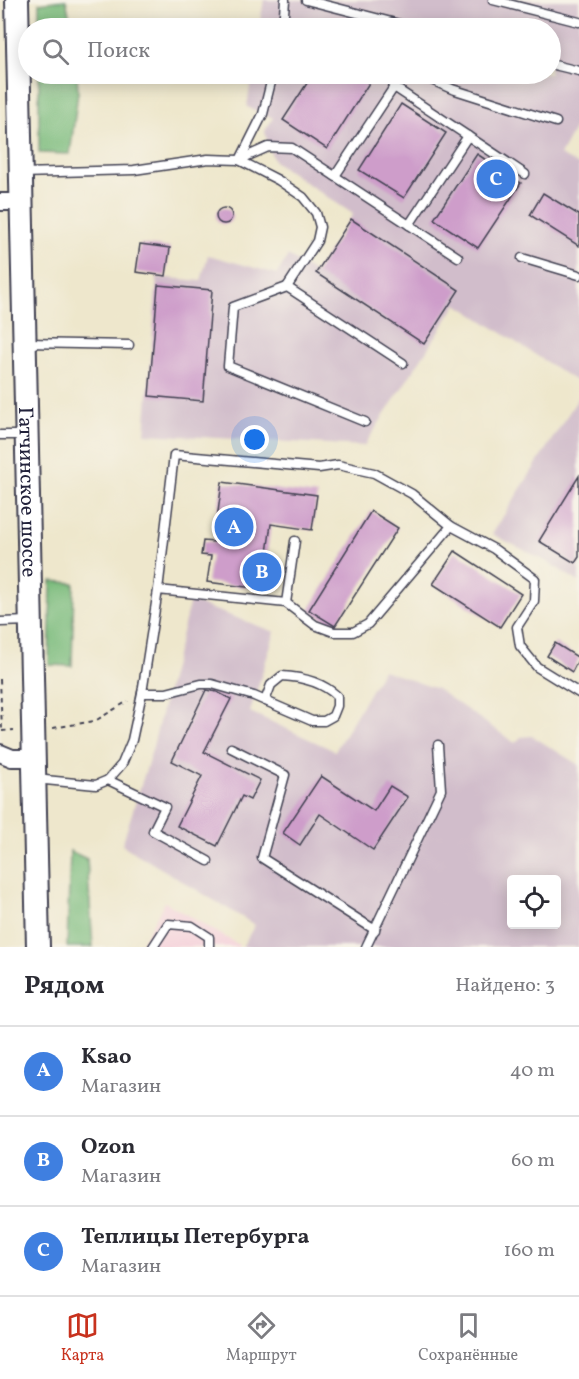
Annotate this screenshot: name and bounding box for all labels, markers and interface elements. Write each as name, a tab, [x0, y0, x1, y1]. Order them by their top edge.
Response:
search box	[18, 18, 561, 84]
icon: search	[39, 35, 72, 68]
text: Поиск	[87, 36, 150, 67]
pin: C	[476, 156, 516, 201]
street label: Гатчинское шоссе	[10, 406, 43, 578]
your location	[240, 425, 269, 454]
pin: A	[214, 504, 254, 550]
pin: B	[242, 550, 282, 594]
map controls	[507, 875, 561, 929]
button: locate	[507, 875, 561, 929]
text: Рядом	[24, 968, 104, 1004]
text: Найдено: 3	[455, 972, 555, 1000]
text: Ksao	[81, 1042, 132, 1073]
text: A	[36, 1057, 51, 1085]
text: 40 m	[510, 1057, 555, 1085]
text: Магазин	[81, 1073, 161, 1101]
text: Ozon	[81, 1132, 136, 1163]
text: B	[37, 1147, 50, 1175]
text: 60 m	[511, 1147, 555, 1175]
text: Магазин	[81, 1163, 161, 1191]
text: Теплицы Петербурга	[81, 1222, 310, 1253]
text: C	[37, 1237, 50, 1265]
text: 160 m	[503, 1237, 555, 1265]
text: Магазин	[81, 1253, 161, 1281]
tab: Карта	[61, 1309, 104, 1367]
tab: Маршрут	[226, 1309, 297, 1367]
tab: Сохранённые	[418, 1309, 518, 1367]

